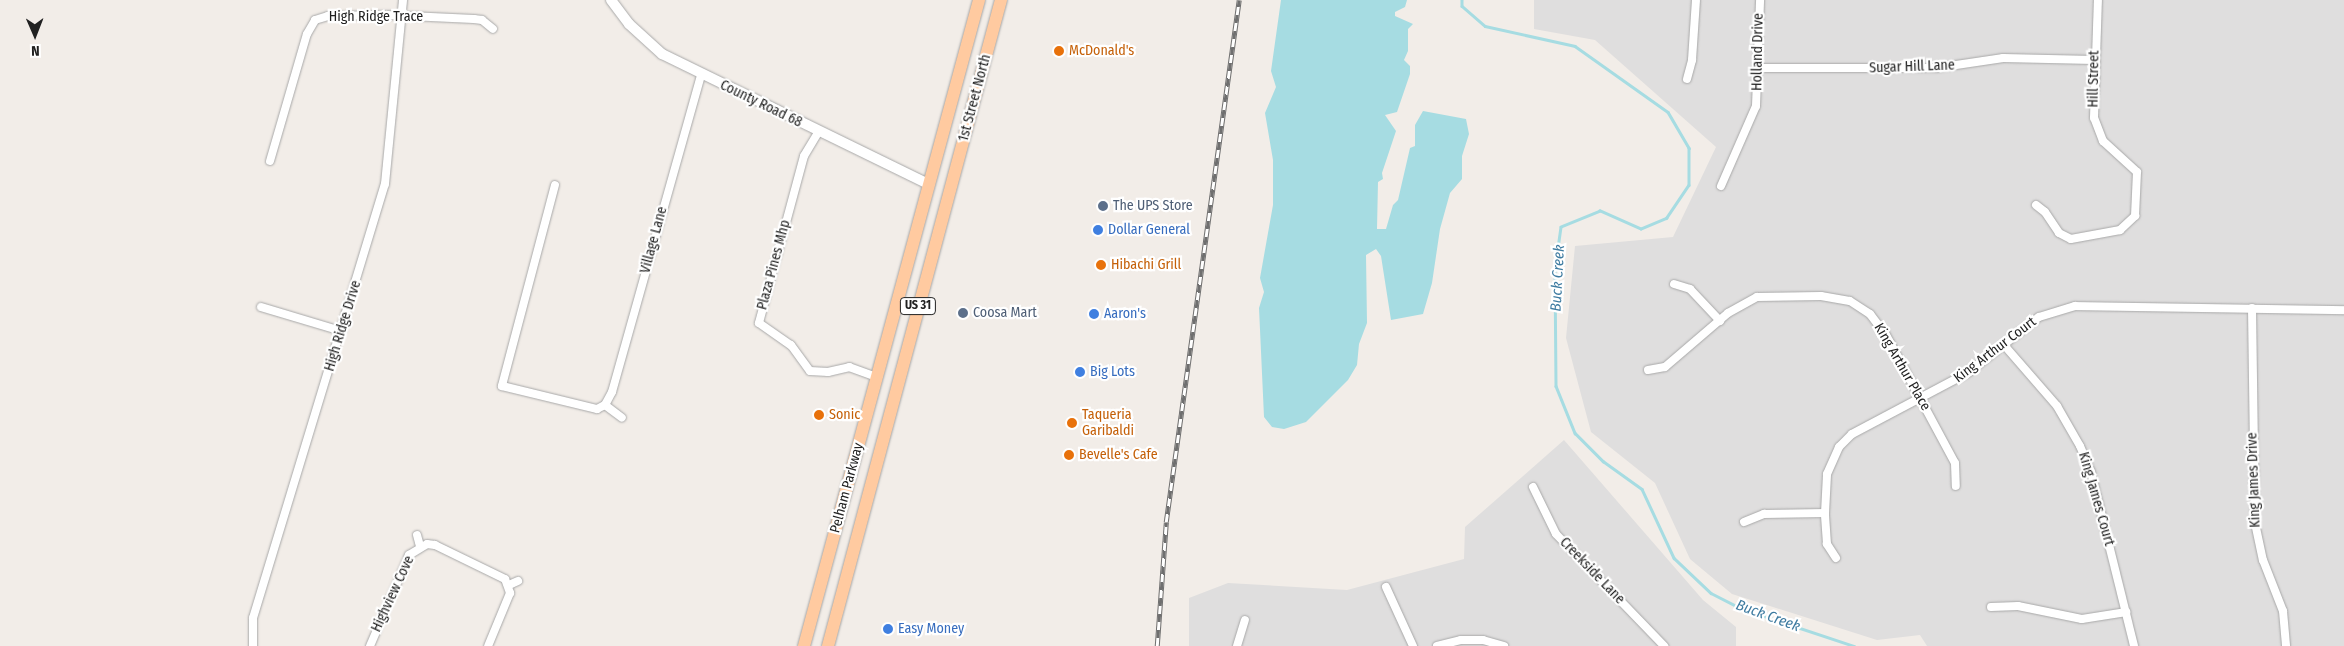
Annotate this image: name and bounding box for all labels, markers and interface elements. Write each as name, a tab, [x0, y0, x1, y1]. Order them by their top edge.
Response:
street label: High Ridge Trace	[329, 9, 423, 25]
north arrow	[10, 10, 60, 60]
street label: Holland Drive	[1749, 13, 1767, 91]
text: N	[31, 42, 40, 59]
place label: McDonald's	[1069, 43, 1134, 59]
marker: McDonald's	[1053, 45, 1065, 57]
street label: Hill Street	[2085, 50, 2103, 108]
street label: 1st Street North	[955, 52, 995, 144]
street label: Sugar Hill Lane	[1869, 57, 1955, 77]
street label: County Road 68	[717, 77, 805, 131]
place label: The UPS Store	[1113, 198, 1193, 214]
marker: The UPS Store	[1097, 200, 1109, 212]
street label: Village Lane	[637, 205, 671, 275]
street label: Plaza Pines Mhp	[754, 218, 794, 312]
place label: Dollar General	[1108, 222, 1190, 238]
marker: Dollar General	[1092, 224, 1104, 236]
water label: Buck Creek	[1547, 244, 1569, 312]
place label: Hibachi Grill	[1111, 257, 1181, 273]
marker: Hibachi Grill	[1095, 259, 1107, 271]
street label: High Ridge Drive	[321, 279, 365, 373]
road number: US 31	[899, 296, 937, 316]
place label: Coosa Mart	[973, 305, 1037, 321]
place label: Aaron's	[1104, 306, 1146, 322]
marker: Coosa Mart	[957, 307, 969, 319]
marker: Aaron's	[1088, 308, 1100, 320]
street label: King Arthur Court	[1950, 314, 2040, 386]
street label: King Arthur Place	[1870, 320, 1934, 414]
place label: Big Lots	[1090, 364, 1135, 380]
marker: Big Lots	[1074, 366, 1086, 378]
place label: Sonic	[829, 407, 860, 423]
place label: Taqueria Garibaldi	[1082, 407, 1134, 440]
marker: Sonic	[813, 409, 825, 421]
marker: Taqueria Garibaldi	[1066, 417, 1078, 429]
street label: King James Drive	[2244, 432, 2264, 528]
street label: Pelham Parkway	[827, 441, 867, 535]
place label: Bevelle's Cafe	[1079, 447, 1158, 463]
marker: Bevelle's Cafe	[1063, 449, 1075, 461]
street label: King James Court	[2075, 450, 2117, 548]
street label: Creekside Lane	[1556, 534, 1628, 608]
street label: Highview Cove	[368, 553, 418, 635]
water label: Buck Creek	[1733, 596, 1803, 636]
place label: Easy Money	[898, 621, 964, 637]
marker: Easy Money	[882, 623, 894, 635]

